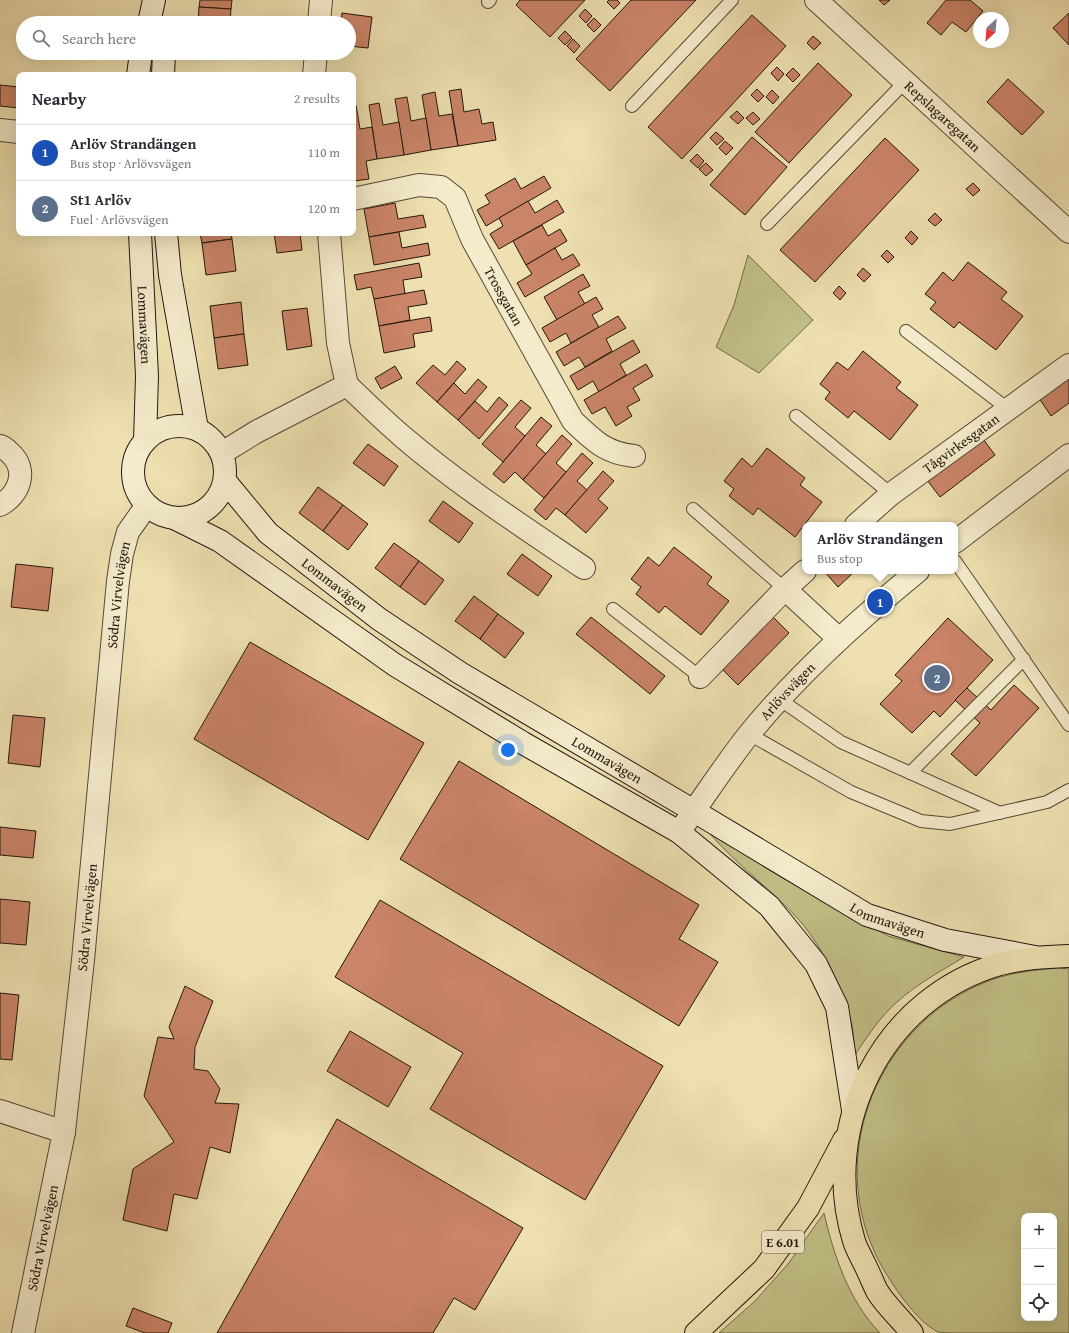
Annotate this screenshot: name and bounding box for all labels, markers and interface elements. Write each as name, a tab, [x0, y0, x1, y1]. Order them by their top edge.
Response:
north arrow	[973, 12, 1009, 48]
search box	[16, 16, 356, 60]
icon: search	[30, 27, 52, 49]
text: Search here	[62, 28, 136, 49]
street label: Repslagaregatan	[900, 76, 985, 157]
text: Nearby	[32, 86, 86, 111]
text: 2 results	[294, 89, 340, 108]
text: Arlöv Strandängen	[70, 133, 196, 154]
text: 1	[42, 143, 48, 162]
text: 110 m	[308, 143, 340, 162]
text: Bus stop · Arlövsvägen	[70, 154, 191, 173]
text: St1 Arlöv	[70, 189, 131, 210]
text: 2	[42, 199, 48, 218]
text: 120 m	[308, 199, 340, 218]
text: Fuel · Arlövsvägen	[70, 210, 169, 229]
street label: Trossgatan	[479, 263, 528, 329]
street label: Lommavägen	[133, 285, 156, 365]
street label: Tågvirkesgatan	[918, 409, 1003, 478]
popup	[802, 522, 958, 574]
text: Arlöv Strandängen	[817, 528, 943, 549]
street label: Södra Virvelvägen	[102, 539, 135, 649]
text: Bus stop	[817, 549, 863, 568]
street label: Lommavägen	[298, 553, 372, 617]
pin: 1	[867, 587, 893, 617]
street label: Arlövsvägen	[755, 658, 820, 724]
pin: 2	[924, 663, 950, 693]
street label: Lommavägen	[568, 731, 646, 788]
your location	[498, 740, 518, 760]
street label: Södra Virvelvägen	[72, 863, 102, 972]
street label: Lommavägen	[847, 897, 928, 943]
street label: Södra Virvelvägen	[22, 1183, 63, 1293]
map controls	[1021, 1213, 1057, 1321]
button: +	[1021, 1213, 1057, 1249]
road number: E 6.01	[762, 1231, 804, 1253]
button: −	[1021, 1249, 1057, 1285]
button: locate	[1021, 1285, 1057, 1321]

